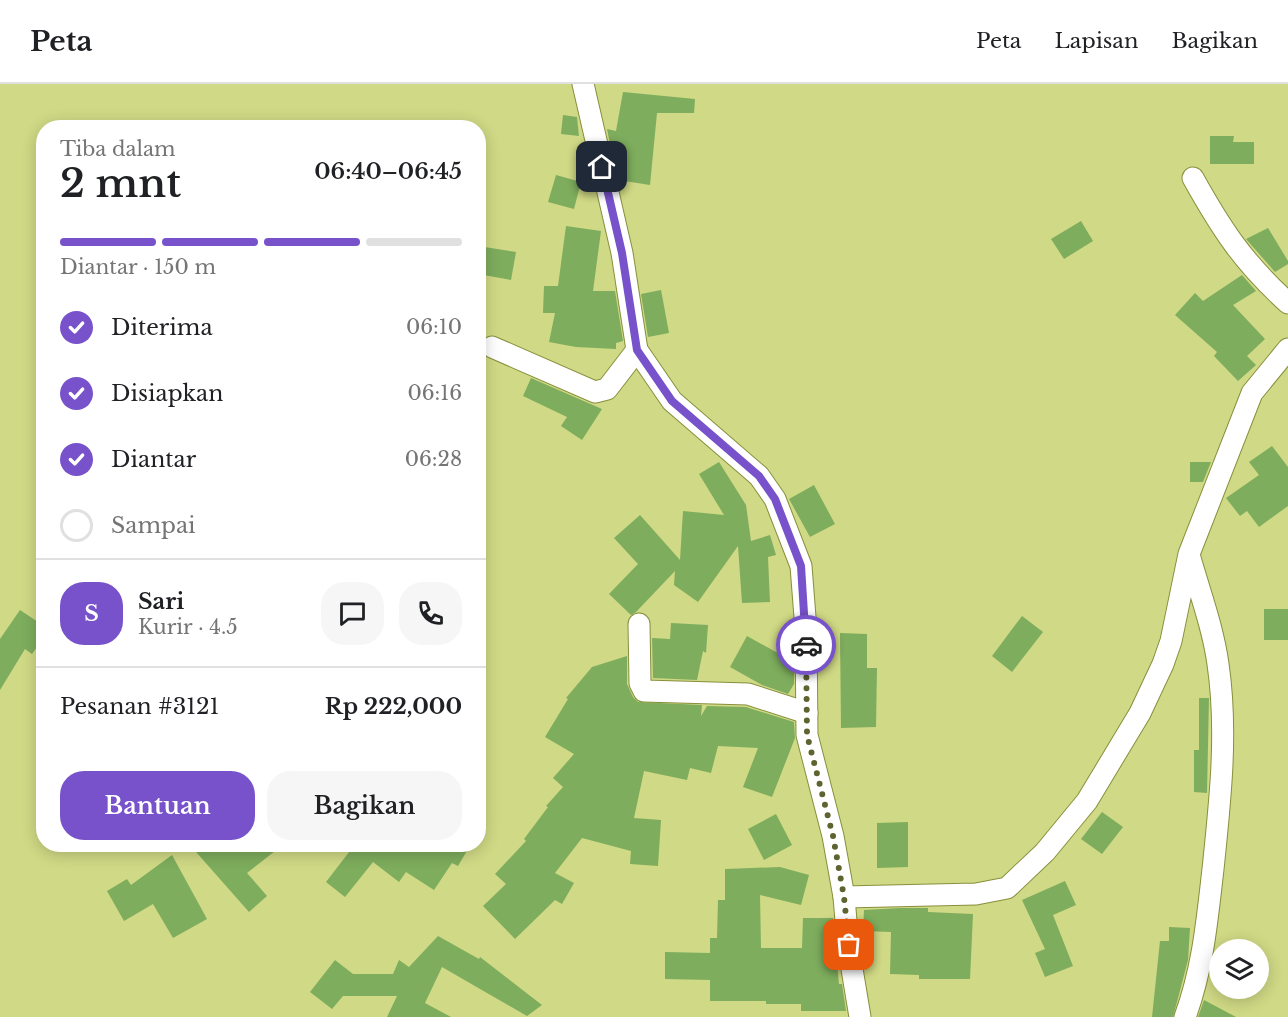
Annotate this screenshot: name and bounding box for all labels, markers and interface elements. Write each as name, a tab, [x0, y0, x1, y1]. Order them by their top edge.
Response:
text: Peta	[30, 24, 93, 59]
text: Peta	[976, 28, 1022, 54]
text: Lapisan	[1055, 28, 1138, 54]
text: Bagikan	[1171, 28, 1258, 54]
text: Tiba dalam	[60, 137, 176, 161]
pin	[576, 141, 627, 192]
icon: home	[585, 150, 618, 183]
text: 06:40–06:45	[314, 158, 462, 185]
text: 2 mnt	[60, 159, 181, 208]
text: Diantar · 150 m	[60, 255, 216, 279]
icon: check	[60, 311, 93, 344]
text: Diterima	[111, 314, 213, 341]
text: 06:10	[406, 315, 462, 339]
icon: check	[60, 377, 93, 410]
text: Disiapkan	[111, 380, 223, 407]
text: 06:16	[407, 381, 462, 405]
icon: check	[60, 443, 93, 476]
text: Diantar	[111, 446, 196, 473]
text: 06:28	[405, 447, 462, 471]
text: Sampai	[111, 512, 196, 539]
button: chat	[321, 582, 384, 645]
button: phone	[399, 582, 462, 645]
text: Sari	[138, 588, 184, 615]
text: S	[84, 600, 99, 627]
text: Kurir · 4.5	[138, 615, 238, 639]
courier	[776, 615, 836, 675]
icon: car	[790, 629, 823, 662]
text: Pesanan #3121	[60, 693, 219, 720]
text: Rp 222,000	[325, 693, 462, 720]
button: Bantuan	[60, 771, 255, 840]
button: Bagikan	[267, 771, 462, 840]
pin	[823, 919, 874, 970]
icon: bag	[832, 928, 865, 961]
map controls	[1209, 939, 1269, 999]
button: layers	[1209, 939, 1269, 999]

